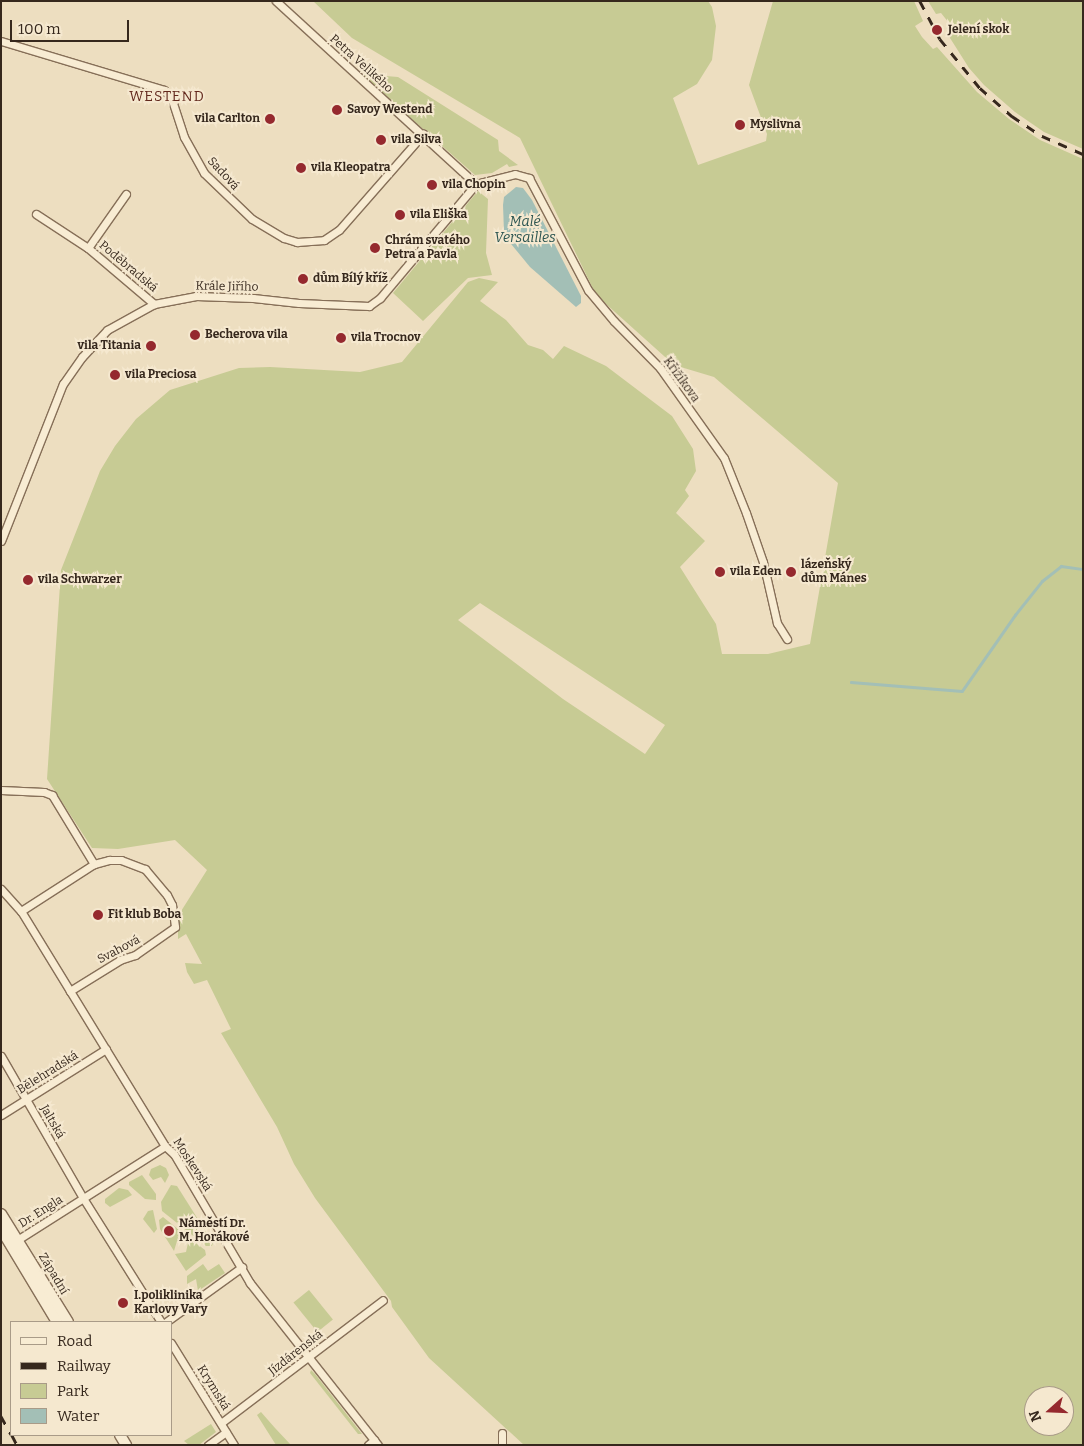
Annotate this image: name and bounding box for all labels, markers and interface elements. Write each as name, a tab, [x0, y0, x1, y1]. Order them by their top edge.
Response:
scale bar	[12, 10, 131, 42]
text: 100 m	[18, 20, 61, 38]
marker: Jelení skok	[930, 23, 944, 37]
place label: Jelení skok	[948, 23, 1009, 37]
street label: Petra Velikého	[326, 32, 396, 96]
district label: WESTEND	[128, 89, 206, 105]
place label: Savoy Westend	[347, 103, 432, 117]
marker: Savoy Westend	[331, 104, 343, 116]
place label: vila Carlton	[195, 112, 260, 126]
marker: vila Carlton	[264, 113, 276, 125]
place label: Myslivna	[750, 118, 801, 132]
marker: Myslivna	[734, 119, 746, 131]
place label: vila Silva	[391, 133, 441, 147]
marker: vila Silva	[375, 134, 387, 146]
street label: Sadová	[204, 154, 242, 194]
place label: vila Kleopatra	[311, 161, 390, 175]
marker: vila Kleopatra	[295, 162, 307, 174]
place label: vila Chopin	[442, 178, 506, 192]
marker: vila Chopin	[426, 179, 438, 191]
place label: vila Eliška	[410, 208, 467, 222]
marker: vila Eliška	[394, 209, 406, 221]
water label: Malé Versailles	[494, 214, 556, 246]
place label: Chrám svatého Petra a Pavla	[385, 234, 470, 262]
street label: Poděbradská	[96, 238, 160, 296]
marker: Chrám svatého Petra a Pavla	[369, 242, 381, 254]
place label: dům Bílý kříž	[313, 272, 388, 286]
marker: dům Bílý kříž	[297, 273, 309, 285]
street label: Krále Jiřího	[195, 279, 259, 295]
place label: Becherova vila	[205, 328, 288, 342]
marker: Becherova vila	[189, 329, 201, 341]
place label: vila Trocnov	[351, 331, 420, 345]
marker: vila Trocnov	[335, 332, 347, 344]
place label: vila Titania	[78, 339, 141, 353]
marker: vila Titania	[145, 340, 157, 352]
street label: Křižíkova	[660, 355, 702, 405]
place label: vila Preciosa	[125, 368, 197, 382]
marker: vila Preciosa	[109, 369, 121, 381]
place label: lázeňský dům Mánes	[801, 558, 867, 586]
place label: vila Eden	[730, 565, 782, 579]
marker: vila Eden	[714, 566, 726, 578]
marker: lázeňský dům Mánes	[785, 566, 797, 578]
place label: vila Schwarzer	[38, 573, 122, 587]
marker: vila Schwarzer	[22, 574, 34, 586]
place label: Fit klub Boba	[108, 908, 181, 922]
marker: Fit klub Boba	[92, 909, 104, 921]
street label: Svahová	[95, 933, 143, 967]
street label: Bělehradská	[15, 1049, 81, 1097]
street label: Jaltská	[37, 1102, 67, 1142]
street label: Moskevská	[169, 1136, 215, 1194]
street label: Dr. Engla	[16, 1193, 66, 1231]
place label: Náměstí Dr. M. Horákové	[179, 1217, 249, 1245]
marker: Náměstí Dr. M. Horákové	[163, 1225, 175, 1237]
street label: Západní	[35, 1251, 71, 1297]
place label: I.poliklinika Karlovy Vary	[134, 1289, 207, 1317]
marker: I.poliklinika Karlovy Vary	[116, 1296, 130, 1310]
legend	[10, 1321, 172, 1436]
street label: Jízdárenská	[266, 1327, 326, 1379]
text: Road	[57, 1332, 92, 1350]
text: Railway	[57, 1357, 111, 1375]
street label: Krymská	[194, 1363, 232, 1413]
text: Park	[57, 1382, 89, 1400]
north arrow	[1024, 1386, 1074, 1436]
text: Water	[57, 1407, 99, 1425]
text: N	[1026, 1408, 1045, 1424]

